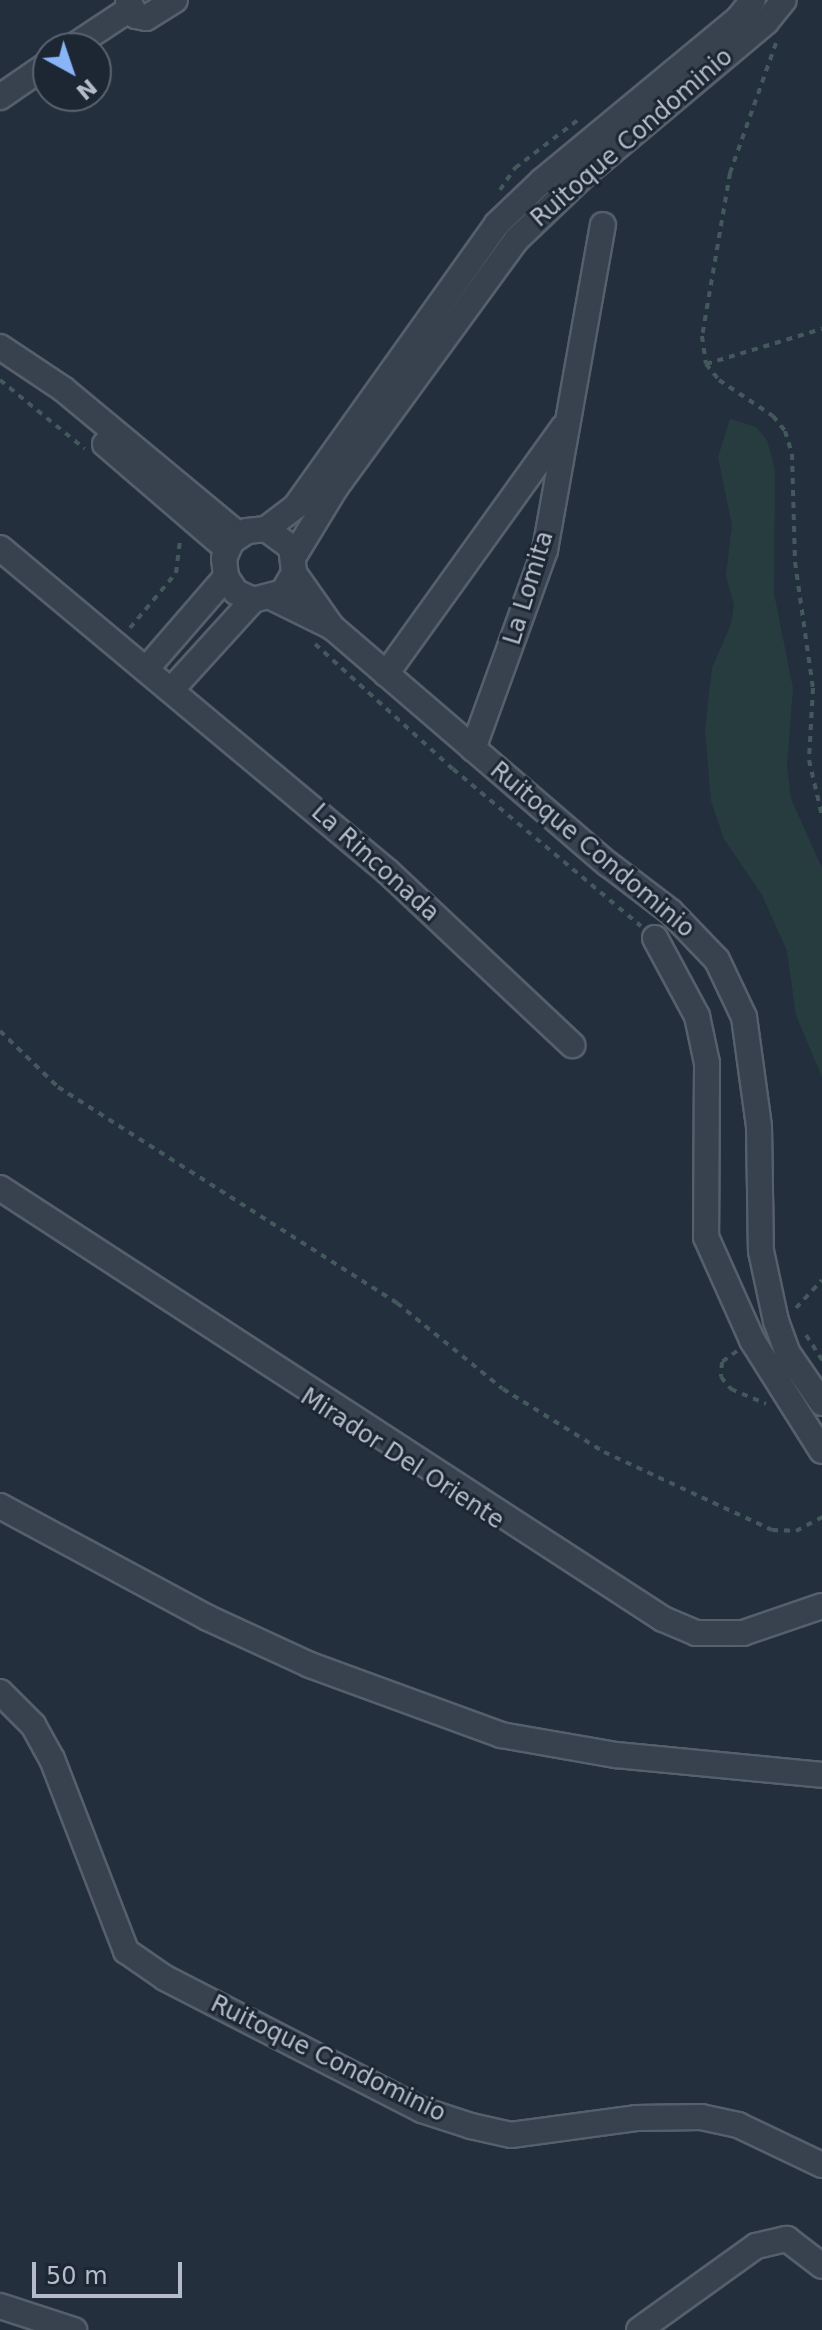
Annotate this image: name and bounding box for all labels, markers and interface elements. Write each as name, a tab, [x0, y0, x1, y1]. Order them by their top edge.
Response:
north arrow	[32, 32, 112, 112]
street label: Ruitoque Condominio	[525, 43, 739, 233]
text: N	[71, 74, 102, 105]
street label: La Lomita	[498, 528, 560, 648]
street label: Ruitoque Condominio	[484, 756, 700, 944]
street label: La Rinconada	[305, 798, 445, 928]
street label: Mirador Del Oriente	[295, 1383, 509, 1535]
street label: Ruitoque Condominio	[206, 1990, 450, 2128]
scale bar	[36, 2246, 186, 2296]
text: 50 m	[46, 2262, 108, 2290]

